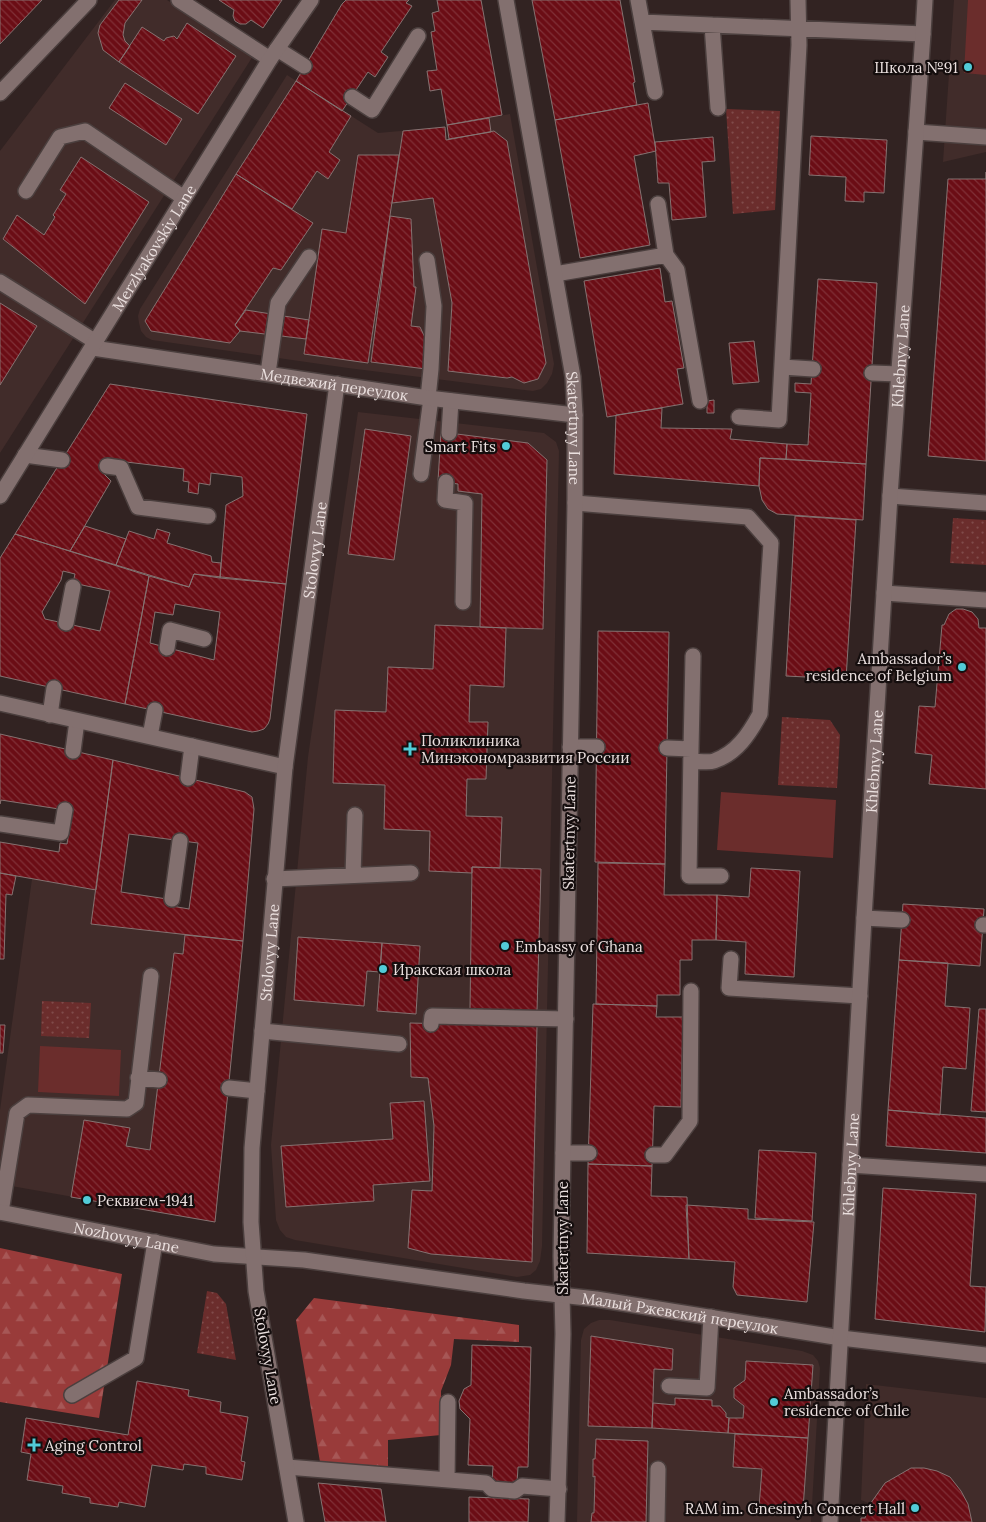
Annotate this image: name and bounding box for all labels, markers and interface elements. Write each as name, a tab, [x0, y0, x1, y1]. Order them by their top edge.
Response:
place label: Школа №91	[874, 58, 958, 77]
marker: Школа №91	[962, 61, 974, 73]
street label: Merzlyakovskiy Lane	[107, 181, 200, 314]
street label: Khlebnyy Lane	[887, 304, 913, 408]
street label: Медвежий переулок	[259, 364, 410, 404]
street label: Skatertnyy Lane	[563, 370, 585, 485]
place label: Smart Fits	[425, 437, 496, 456]
marker: Smart Fits	[500, 440, 512, 452]
street label: Stolovyy Lane	[298, 500, 330, 600]
place label: Ambassador’s residence of Belgium	[806, 649, 952, 685]
marker: Ambassador’s residence of Belgium	[956, 661, 968, 673]
street label: Khlebnyy Lane	[861, 709, 886, 813]
place label: Поликлиника Минэкономразвития России	[421, 731, 630, 767]
marker: Поликлиника Минэкономразвития России	[403, 742, 417, 756]
street label: Skatertnyy Lane	[559, 776, 579, 890]
street label: Stolovyy Lane	[255, 903, 283, 1002]
place label: Embassy of Ghana	[515, 937, 643, 956]
marker: Embassy of Ghana	[499, 940, 511, 952]
place label: Иракская школа	[393, 960, 511, 979]
marker: Иракская школа	[377, 963, 389, 975]
street label: Khlebnyy Lane	[838, 1112, 863, 1217]
street label: Skatertnyy Lane	[553, 1181, 572, 1295]
place label: Реквием-1941	[97, 1191, 193, 1210]
marker: Реквием-1941	[81, 1194, 93, 1206]
street label: Nozhovyy Lane	[72, 1217, 181, 1256]
street label: Малый Ржевский переулок	[581, 1288, 780, 1337]
street label: Stolovyy Lane	[250, 1306, 286, 1406]
place label: Ambassador’s residence of Chile	[783, 1384, 909, 1420]
marker: Ambassador’s residence of Chile	[768, 1396, 780, 1408]
place label: Aging Control	[44, 1436, 142, 1455]
marker: Aging Control	[27, 1438, 41, 1452]
place label: RAM im. Gnesinyh Concert Hall	[685, 1499, 905, 1518]
marker: RAM im. Gnesinyh Concert Hall	[909, 1502, 921, 1514]

